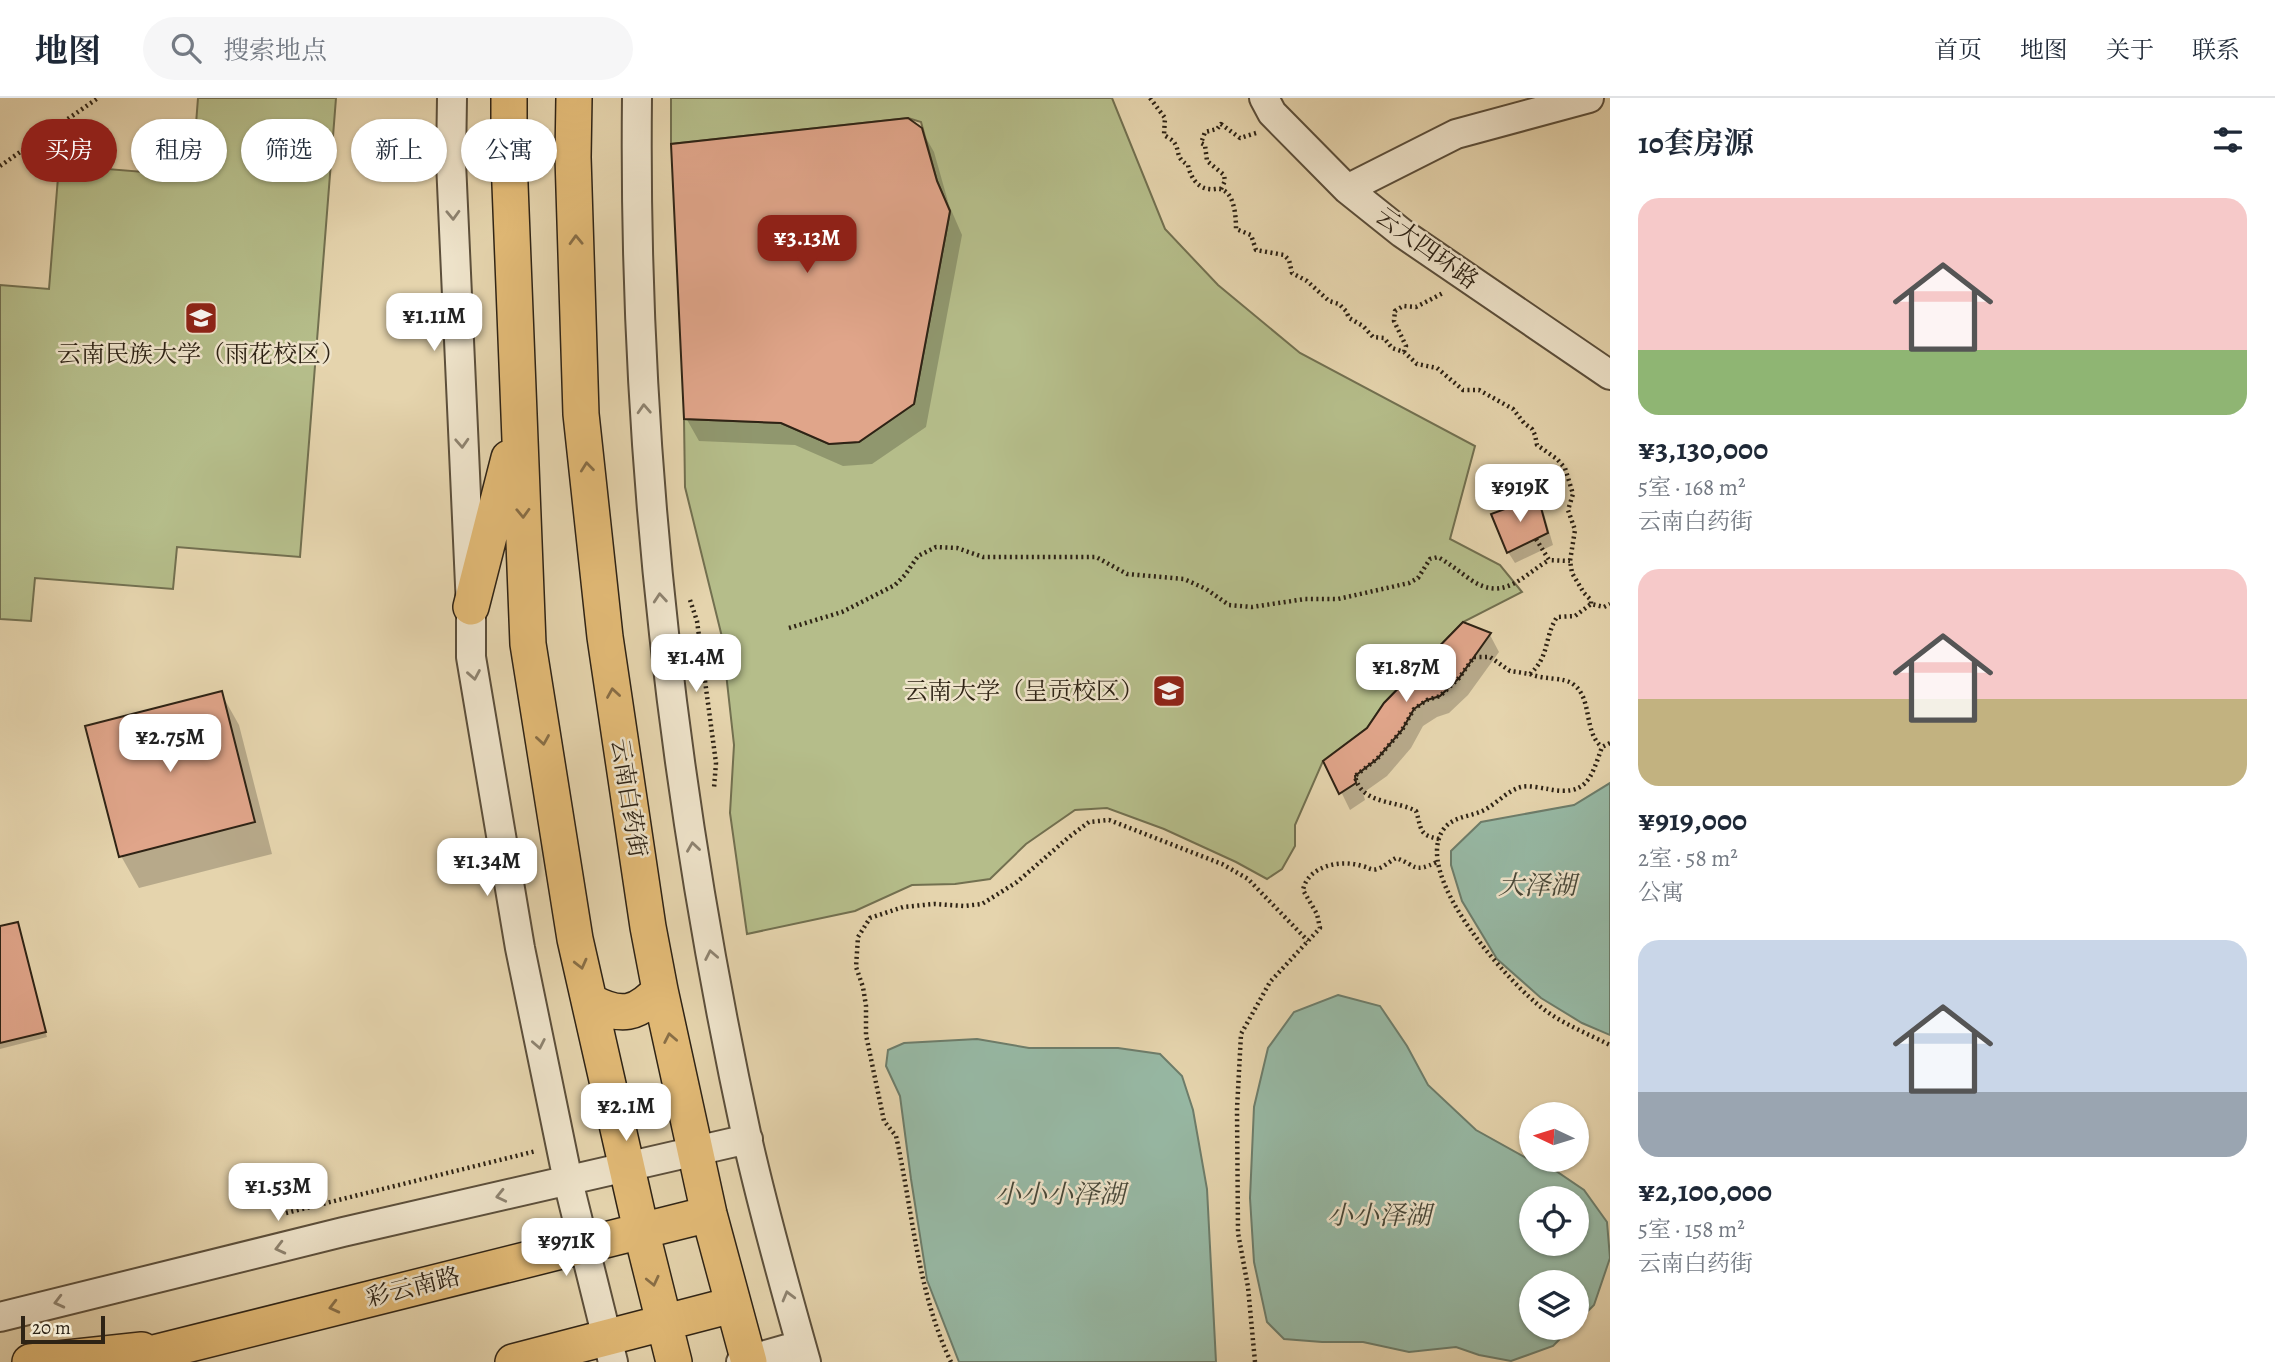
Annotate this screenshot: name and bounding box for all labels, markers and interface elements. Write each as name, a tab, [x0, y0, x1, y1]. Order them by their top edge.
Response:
search box	[143, 17, 633, 80]
text: 地图	[35, 28, 101, 73]
icon: search	[167, 29, 205, 67]
text: 搜索地点	[223, 33, 327, 68]
text: 首页	[1934, 34, 1982, 66]
text: 地图	[2020, 34, 2068, 66]
text: 关于	[2106, 34, 2154, 66]
text: 联系	[2192, 34, 2240, 66]
chip: 买房	[21, 119, 117, 182]
chip: 租房	[131, 119, 227, 182]
chip: 筛选	[241, 119, 337, 182]
chip: 新上	[351, 119, 447, 182]
chip: 公寓	[461, 119, 557, 182]
icon: filters	[2209, 121, 2247, 159]
text: 10套房源	[1638, 123, 1754, 163]
street label: 云大四环路	[1369, 200, 1485, 296]
one-way arrow	[446, 210, 461, 221]
pin: ¥3.13M	[750, 216, 864, 275]
text: ¥3.13M	[774, 222, 840, 253]
one-way arrow	[568, 234, 583, 245]
icon: home	[1880, 244, 2006, 370]
pin: ¥1.11M	[377, 294, 491, 353]
school or university icon: 云南民族大学（雨花校区）	[182, 299, 220, 337]
text: ¥1.11M	[402, 300, 466, 331]
place label: 云南民族大学（雨花校区）	[57, 338, 345, 370]
one-way arrow	[637, 403, 652, 414]
text: ¥3,130,000	[1638, 429, 1768, 469]
one-way arrow	[455, 437, 470, 448]
one-way arrow	[580, 461, 595, 472]
pin: ¥919K	[1471, 464, 1569, 524]
text: ¥919K	[1491, 471, 1549, 502]
text: 5室 · 168 m²	[1638, 472, 1745, 503]
text: 云南白药街	[1638, 506, 1753, 537]
one-way arrow	[515, 508, 530, 519]
one-way arrow	[652, 592, 667, 603]
icon: home	[1880, 615, 2006, 741]
pin: ¥1.4M	[647, 634, 745, 694]
text: ¥1.4M	[667, 641, 725, 672]
pin: ¥1.87M	[1349, 644, 1463, 704]
text: ¥1.87M	[1372, 651, 1440, 682]
one-way arrow	[466, 669, 481, 681]
school or university icon: 云南大学（呈贡校区）	[1150, 672, 1188, 710]
place label: 云南大学（呈贡校区）	[904, 675, 1144, 707]
one-way arrow	[606, 687, 621, 699]
pin: ¥2.75M	[113, 714, 227, 774]
text: ¥2.75M	[135, 721, 205, 752]
one-way arrow	[535, 734, 550, 745]
street label: 云南白药街	[604, 736, 654, 860]
text: ¥919,000	[1638, 800, 1747, 840]
pin: ¥1.34M	[430, 838, 544, 898]
one-way arrow	[686, 841, 701, 853]
text: 2室 · 58 m²	[1638, 843, 1738, 874]
text: ¥1.34M	[453, 845, 521, 876]
water label: 大泽湖	[1498, 868, 1580, 903]
text: 公寓	[1638, 877, 1684, 908]
one-way arrow	[704, 949, 719, 961]
one-way arrow	[573, 958, 587, 970]
icon: home	[1880, 986, 2006, 1112]
one-way arrow	[664, 1032, 679, 1044]
one-way arrow	[531, 1038, 546, 1050]
pin: ¥2.1M	[577, 1084, 675, 1143]
text: ¥2.1M	[597, 1090, 655, 1121]
north arrow	[1519, 1102, 1589, 1172]
map controls	[1519, 1102, 1589, 1340]
pin: ¥1.53M	[221, 1164, 335, 1223]
text: ¥1.53M	[245, 1170, 311, 1201]
text: ¥2,100,000	[1638, 1171, 1772, 1211]
water label: 小小小泽湖	[995, 1177, 1129, 1212]
button: locate	[1519, 1186, 1589, 1256]
one-way arrow	[496, 1188, 508, 1203]
water label: 小小泽湖	[1327, 1198, 1435, 1233]
text: 5室 · 158 m²	[1638, 1214, 1745, 1245]
pin: ¥971K	[517, 1218, 615, 1278]
text: ¥971K	[537, 1225, 595, 1256]
one-way arrow	[274, 1240, 286, 1254]
text: 云南白药街	[1638, 1248, 1753, 1279]
street label: 彩云南路	[363, 1260, 463, 1314]
button: layers	[1519, 1270, 1589, 1340]
one-way arrow	[645, 1275, 660, 1287]
one-way arrow	[782, 1290, 797, 1302]
one-way arrow	[53, 1294, 65, 1308]
one-way arrow	[328, 1299, 340, 1313]
scale bar	[21, 1313, 105, 1345]
text: 20 m	[32, 1315, 71, 1341]

